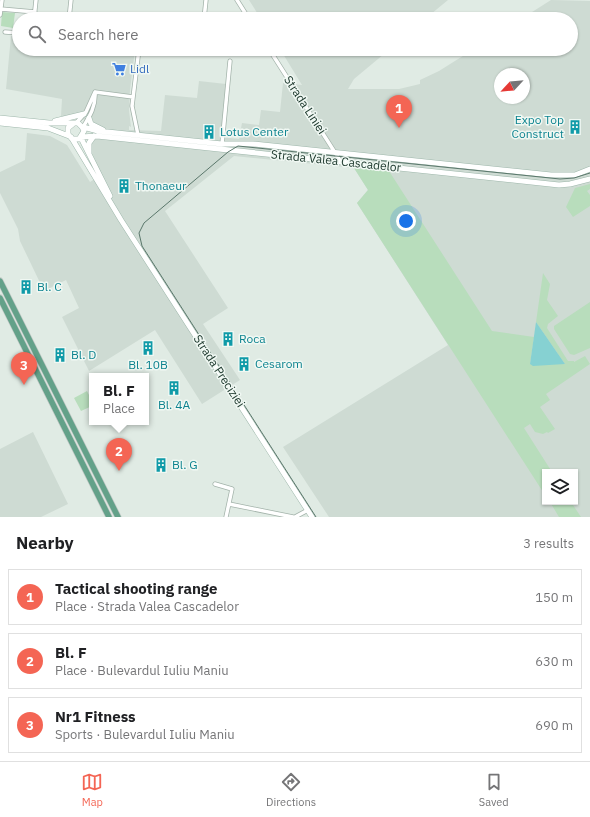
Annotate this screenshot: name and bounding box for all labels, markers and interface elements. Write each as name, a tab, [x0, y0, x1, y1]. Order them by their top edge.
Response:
search box	[12, 12, 578, 56]
icon: search	[26, 23, 48, 45]
text: Search here	[58, 25, 138, 44]
supermarket icon: Lidl	[111, 61, 127, 77]
place label: Lidl	[130, 61, 149, 76]
north arrow	[494, 68, 530, 104]
street label: Strada Liniei	[281, 73, 330, 137]
pin: 1	[386, 95, 412, 128]
place label: Expo Top Construct	[512, 112, 564, 141]
building icon: Expo Top Construct	[567, 119, 583, 135]
building icon: Lotus Center	[201, 124, 217, 140]
place label: Lotus Center	[220, 124, 289, 139]
street label: Strada Valea Cascadelor	[270, 146, 402, 175]
building icon: Thonaeur	[116, 178, 132, 194]
place label: Thonaeur	[135, 178, 187, 193]
your location	[396, 211, 416, 231]
building icon: Bl. C	[18, 279, 34, 295]
place label: Bl. C	[37, 279, 62, 294]
building icon: Roca	[220, 331, 236, 347]
place label: Roca	[239, 331, 266, 346]
street label: Strada Preciziei	[190, 332, 248, 410]
building icon: Bl. 10B	[140, 340, 156, 356]
building icon: Bl. D	[52, 347, 68, 363]
place label: Bl. D	[71, 347, 96, 362]
pin: 3	[11, 352, 37, 385]
building icon: Cesarom	[236, 356, 252, 372]
place label: Cesarom	[255, 356, 303, 371]
place label: Bl. 10B	[128, 357, 168, 372]
popup	[89, 373, 149, 425]
building icon: Bl. 4A	[166, 380, 182, 396]
text: Bl. F	[103, 381, 135, 400]
place label: Bl. 4A	[158, 397, 190, 412]
text: Place	[103, 400, 135, 417]
pin: 2	[106, 438, 132, 471]
building icon: Bl. G	[153, 457, 169, 473]
place label: Bl. G	[172, 457, 198, 472]
map controls	[542, 469, 578, 505]
button: layers	[542, 469, 578, 505]
text: Nearby	[16, 532, 74, 554]
text: 3 results	[523, 535, 574, 552]
text: Tactical shooting range	[55, 579, 217, 598]
text: 1	[26, 589, 34, 606]
text: 150 m	[535, 589, 573, 606]
text: Place · Strada Valea Cascadelor	[55, 598, 239, 615]
text: Bl. F	[55, 643, 87, 662]
text: 2	[26, 653, 34, 670]
text: 630 m	[535, 653, 573, 670]
text: Place · Bulevardul Iuliu Maniu	[55, 662, 229, 679]
text: Nr1 Fitness	[55, 707, 136, 726]
text: 3	[26, 717, 34, 734]
text: 690 m	[535, 717, 573, 734]
text: Sports · Bulevardul Iuliu Maniu	[55, 726, 235, 743]
tab: Map	[81, 771, 103, 809]
tab: Directions	[266, 771, 316, 809]
tab: Saved	[479, 771, 509, 809]

